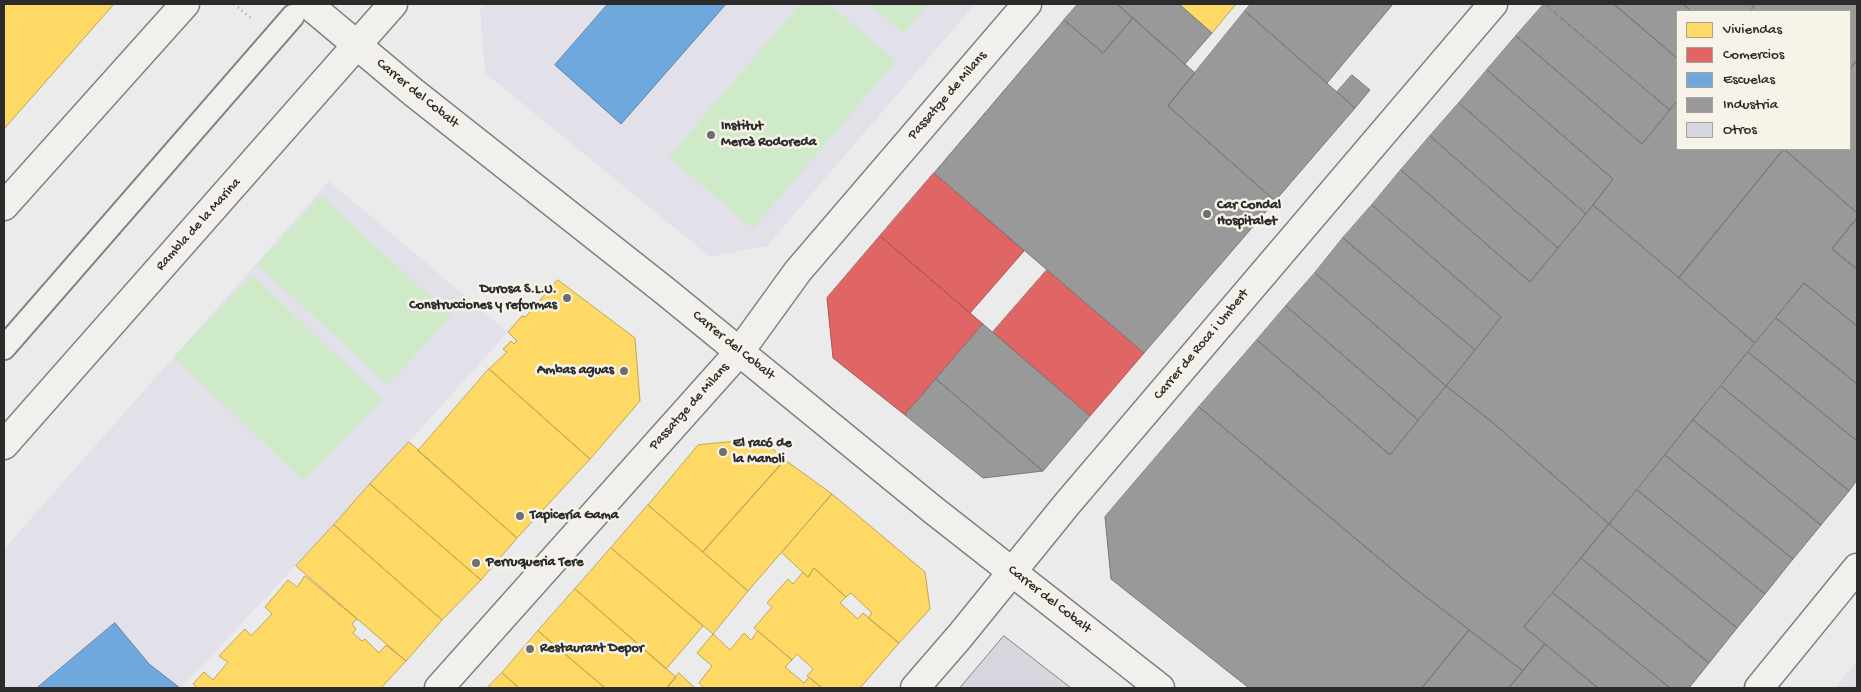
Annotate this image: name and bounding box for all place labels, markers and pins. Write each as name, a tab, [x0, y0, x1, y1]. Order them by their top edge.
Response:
place label: Institut Mercè Rodoreda	[721, 119, 816, 152]
marker: Institut Mercè Rodoreda	[705, 129, 717, 141]
place label: Car Condal Hospitalet	[1217, 198, 1281, 230]
marker: Car Condal Hospitalet	[1201, 208, 1213, 220]
place label: Durosa S.L.U. Construcciones y reformas	[409, 282, 557, 314]
marker: Durosa S.L.U. Construcciones y reformas	[561, 292, 573, 304]
place label: Ambas aguas	[537, 363, 614, 379]
marker: Ambas aguas	[618, 365, 630, 377]
place label: El racó de la Manoli	[733, 436, 792, 468]
marker: El racó de la Manoli	[717, 446, 729, 458]
place label: Tapicería Gama	[530, 508, 618, 524]
marker: Tapicería Gama	[514, 510, 526, 522]
place label: Perruqueria Tere	[486, 555, 583, 571]
marker: Perruqueria Tere	[470, 557, 482, 569]
place label: Restaurant Depor	[540, 641, 644, 657]
marker: Restaurant Depor	[524, 643, 536, 655]

